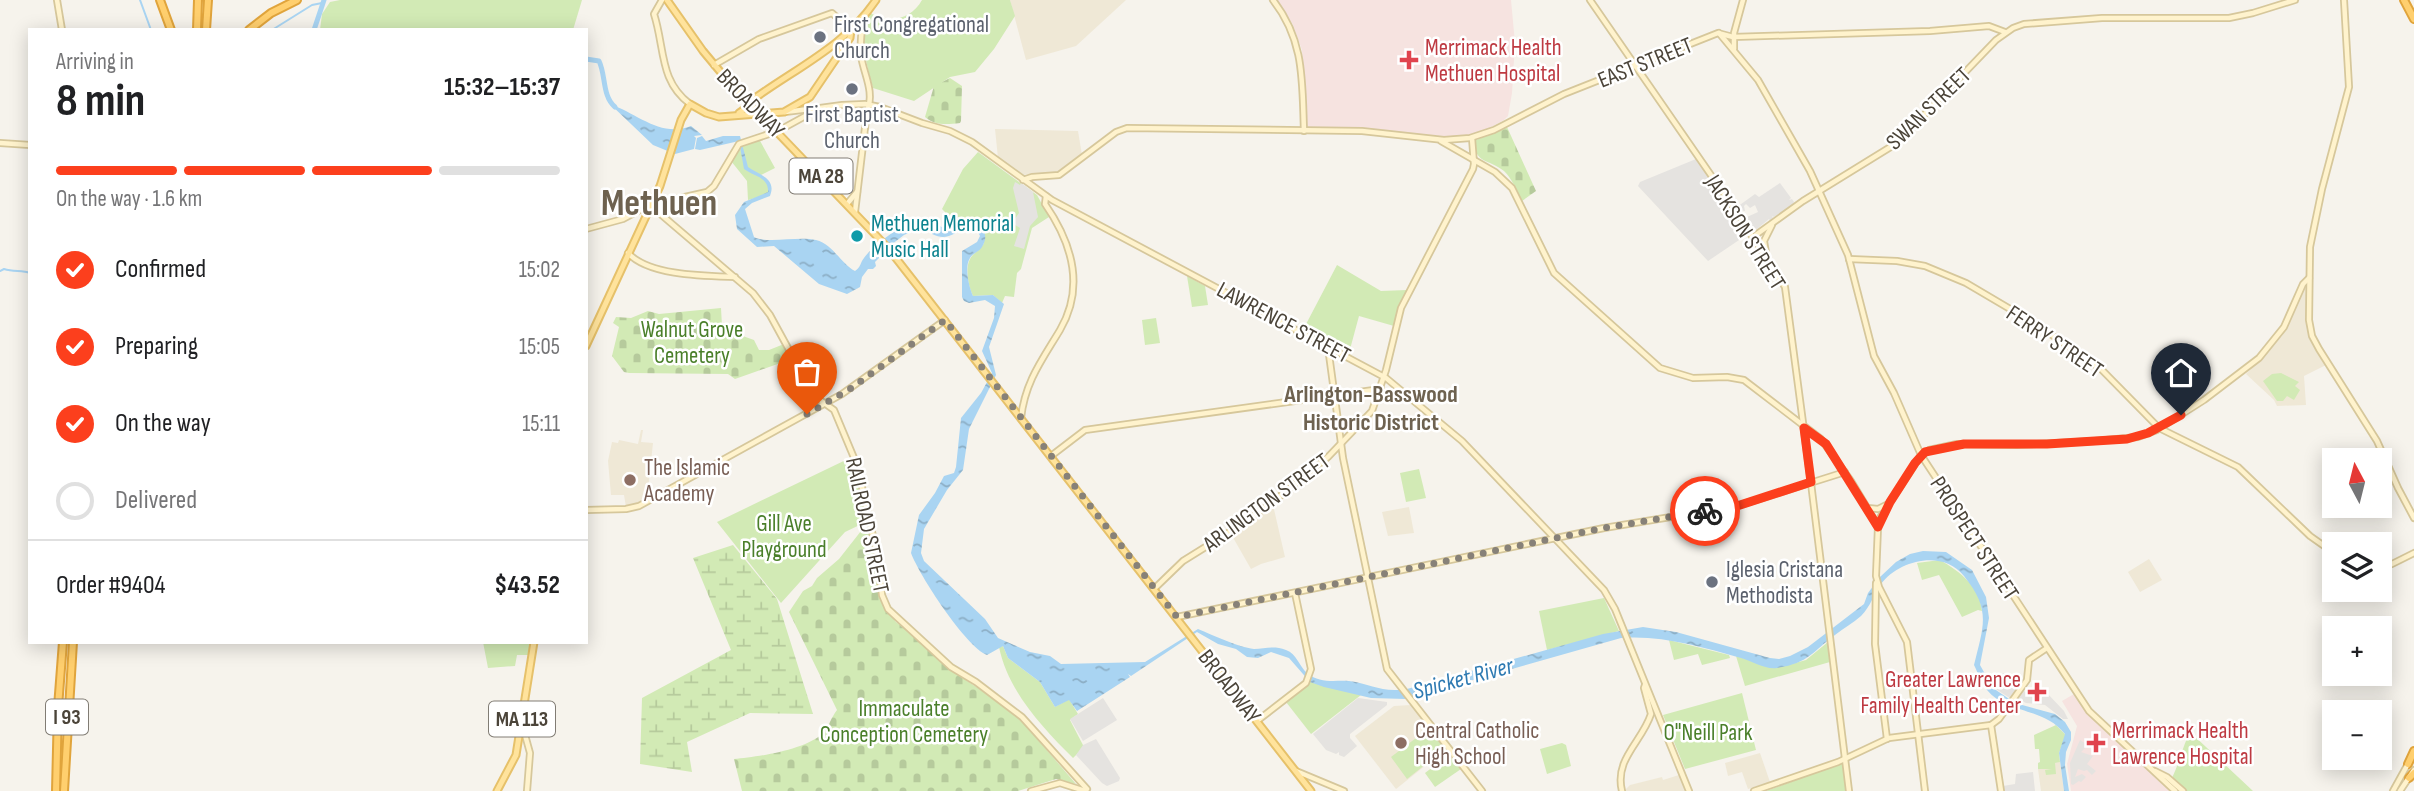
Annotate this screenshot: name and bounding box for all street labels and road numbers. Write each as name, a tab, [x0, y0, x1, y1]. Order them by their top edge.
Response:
street label: EAST STREET	[1594, 31, 1697, 95]
street label: SWAN STREET	[1880, 61, 1977, 156]
street label: BROADWAY	[710, 63, 790, 145]
road number: MA 28	[790, 158, 852, 194]
street label: JACKSON STREET	[1698, 169, 1792, 295]
street label: LAWRENCE STREET	[1212, 276, 1355, 370]
street label: FERRY STREET	[2001, 299, 2108, 384]
street label: ARLINGTON STREET	[1197, 447, 1336, 559]
street label: RAILROAD STREET	[839, 455, 895, 596]
street label: PROSPECT STREET	[1924, 471, 2025, 606]
street label: BROADWAY	[1192, 644, 1267, 729]
road number: I 93	[46, 700, 88, 734]
road number: MA 113	[489, 702, 555, 736]

